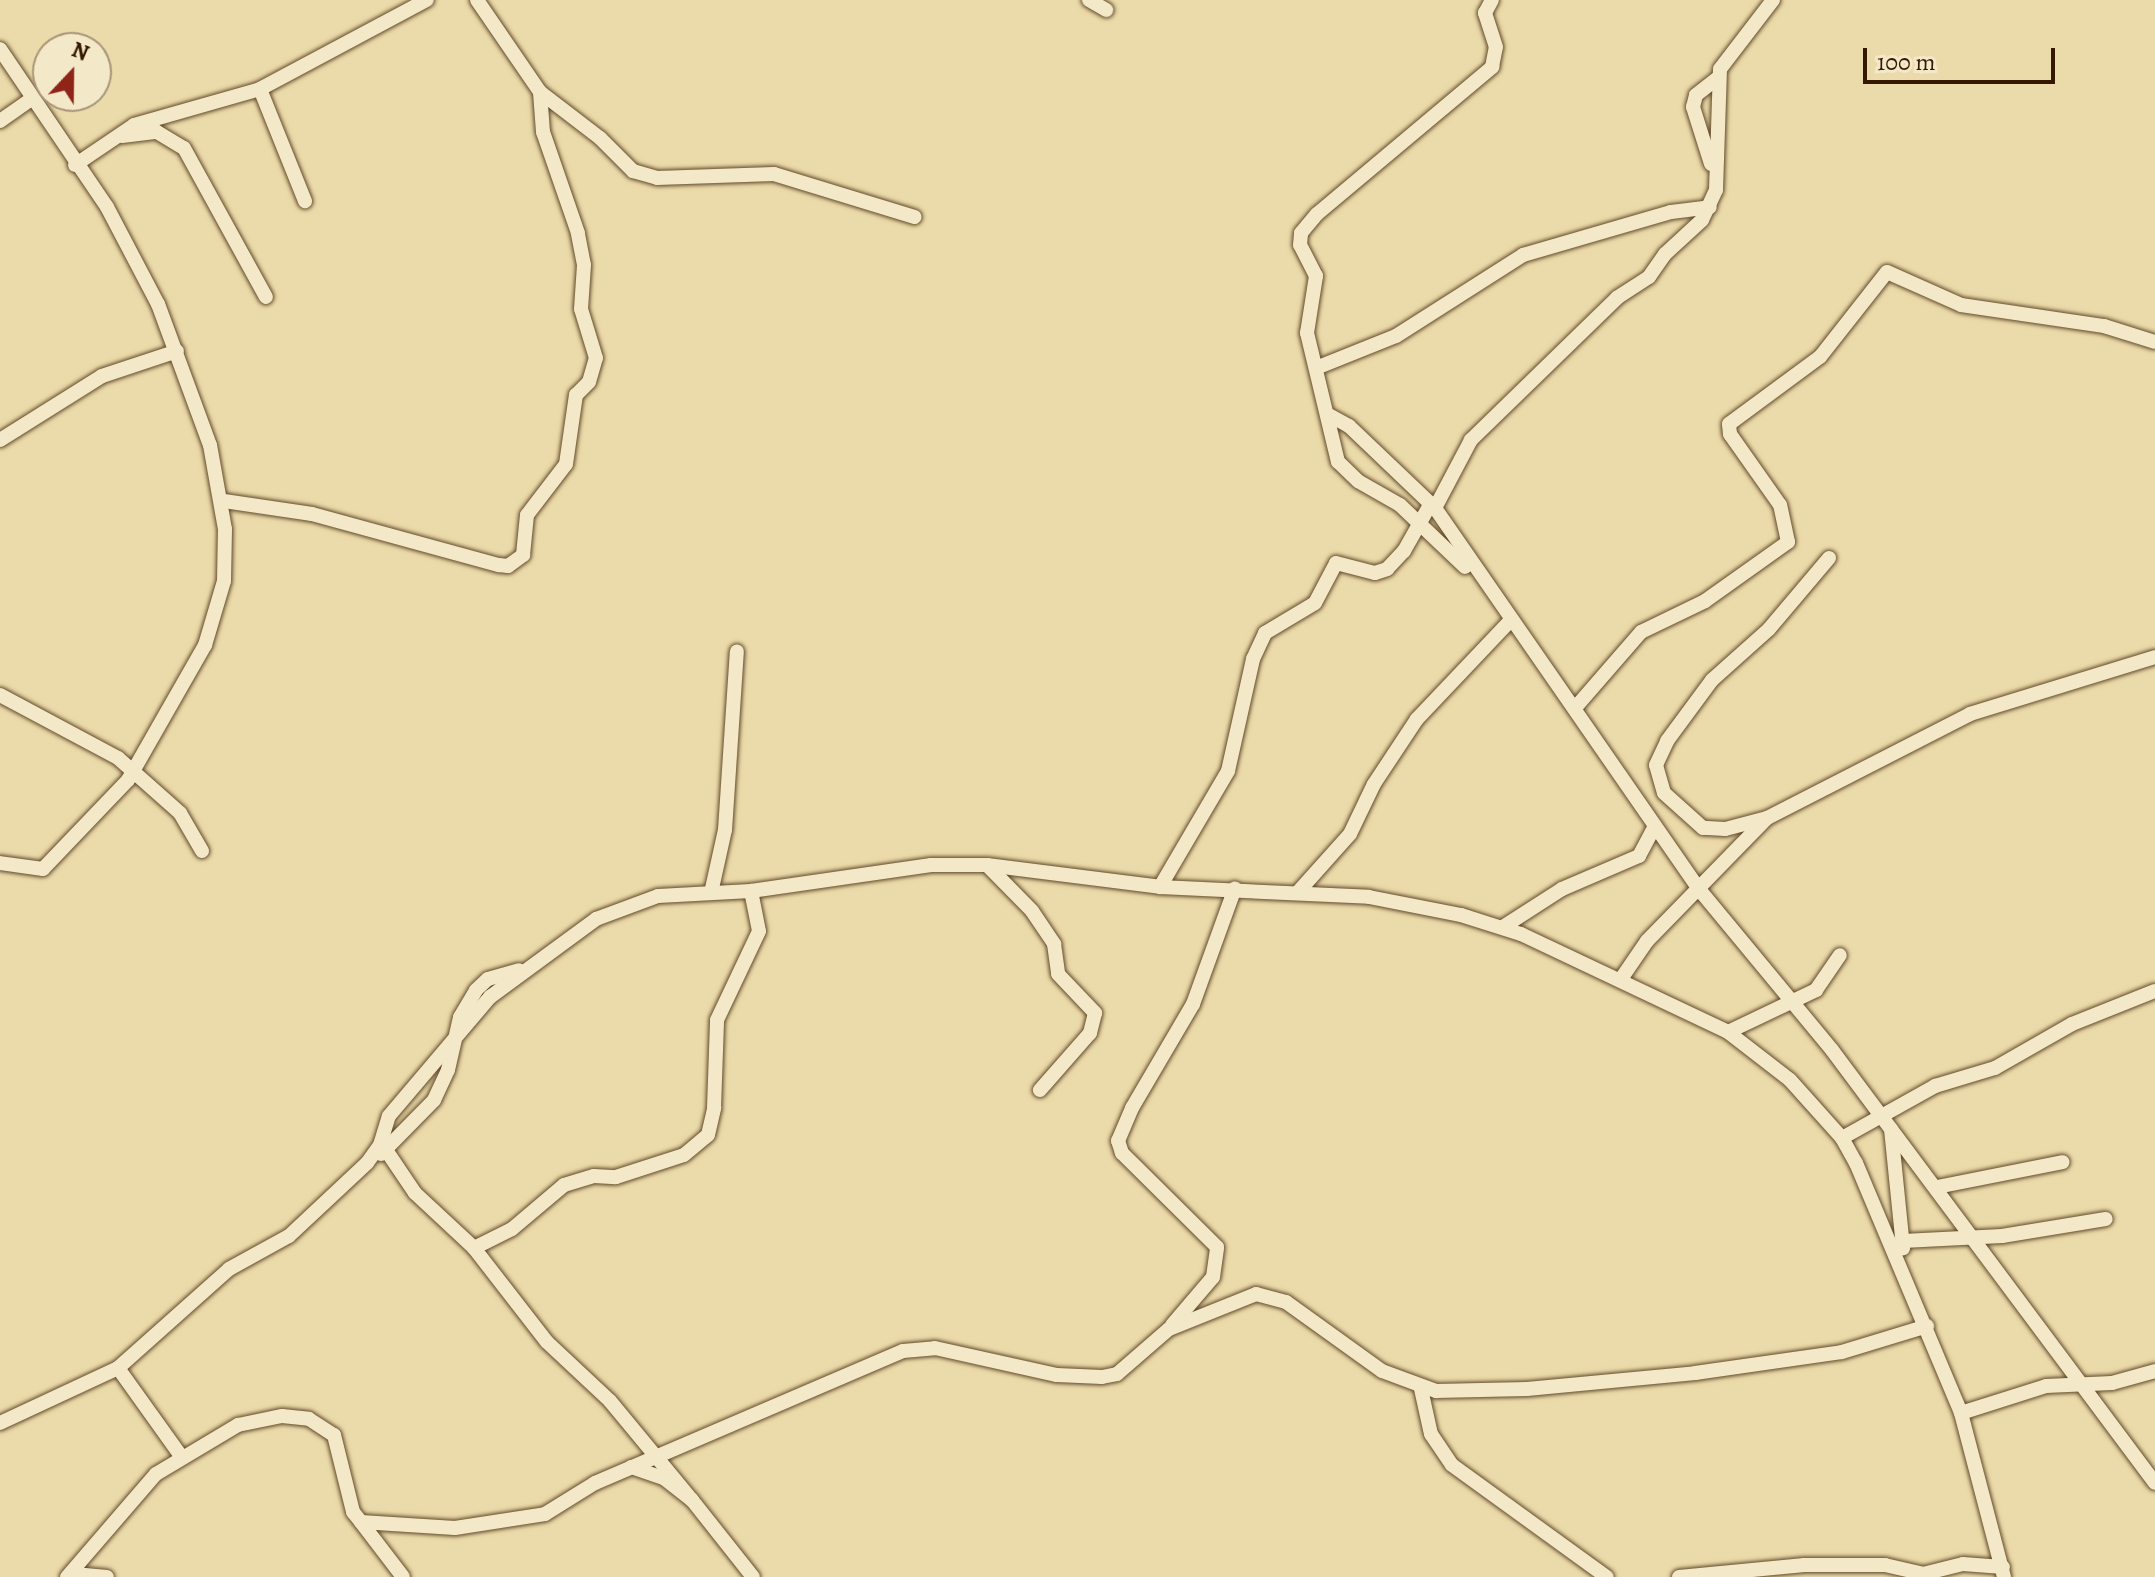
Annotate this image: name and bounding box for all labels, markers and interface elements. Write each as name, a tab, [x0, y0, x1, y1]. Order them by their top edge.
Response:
north arrow	[32, 32, 112, 112]
scale bar	[1867, 32, 2059, 82]
text: N	[67, 35, 93, 69]
text: 100 m	[1877, 46, 1936, 78]

